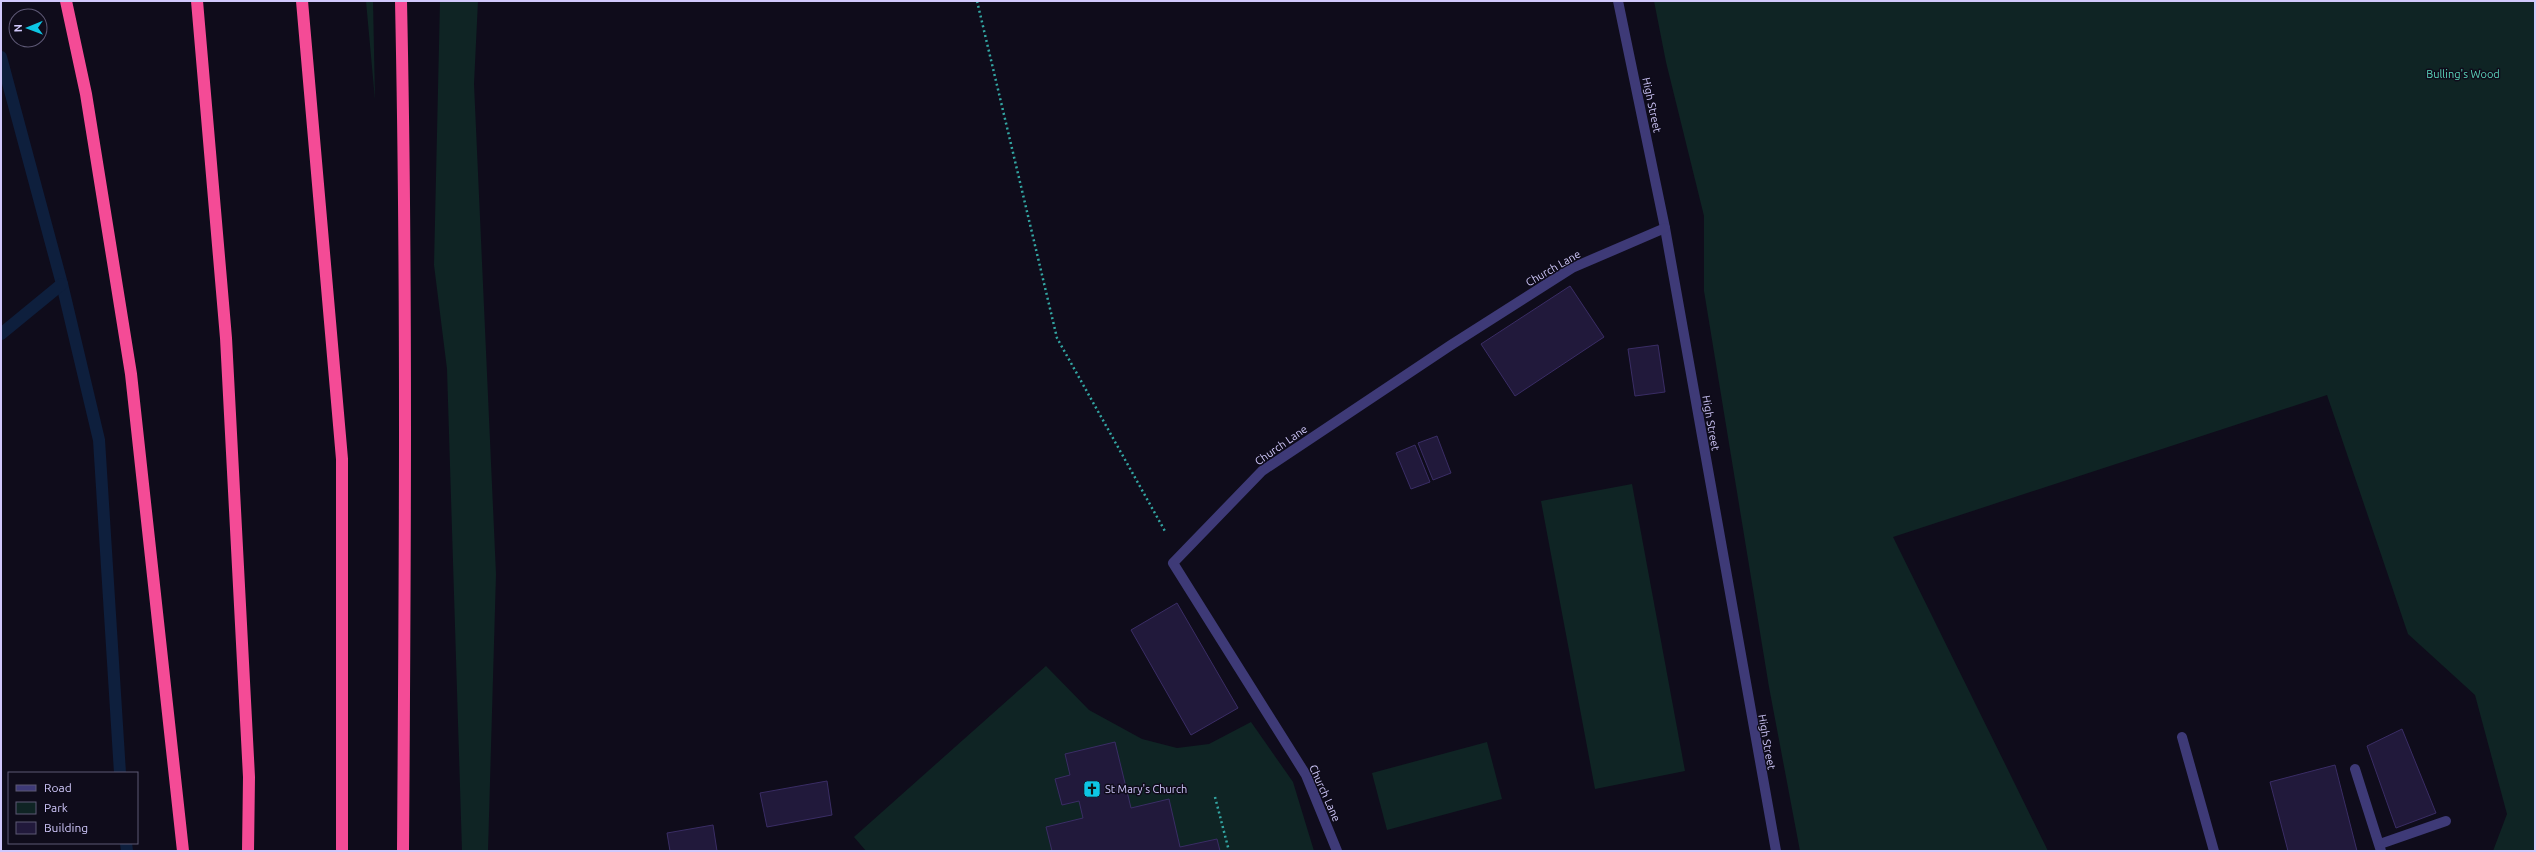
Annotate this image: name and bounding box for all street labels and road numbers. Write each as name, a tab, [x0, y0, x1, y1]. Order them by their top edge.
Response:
street label: High Street	[1640, 76, 1664, 134]
street label: Church Lane	[1524, 248, 1582, 288]
street label: High Street	[1700, 394, 1722, 452]
street label: Church Lane	[1253, 423, 1309, 467]
street label: High Street	[1756, 713, 1778, 771]
street label: Church Lane	[1307, 763, 1343, 823]

